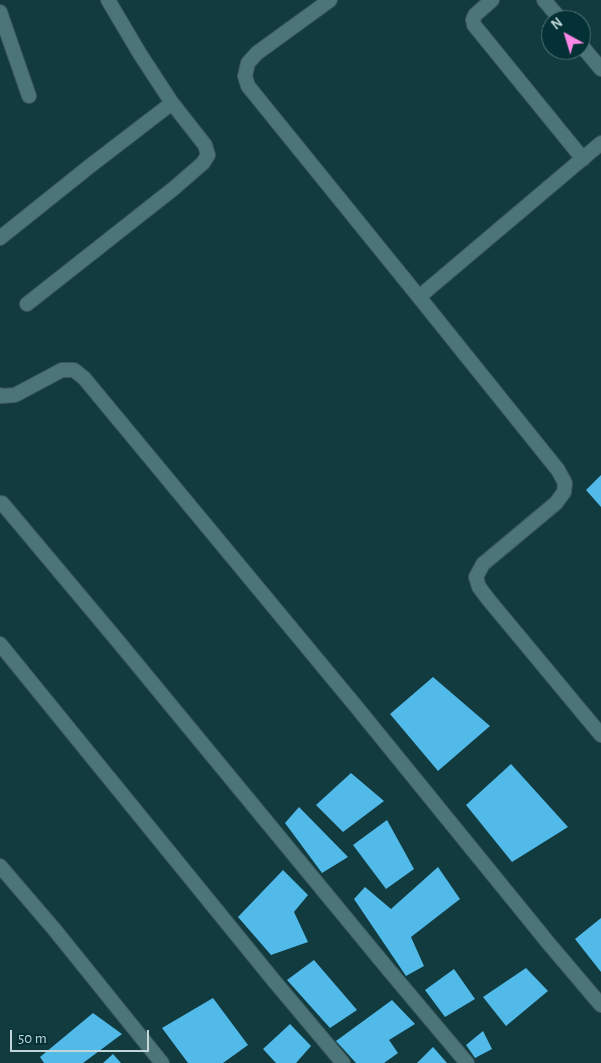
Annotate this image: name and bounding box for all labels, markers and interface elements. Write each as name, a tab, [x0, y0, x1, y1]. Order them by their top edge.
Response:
north arrow	[541, 10, 591, 60]
text: N	[549, 16, 565, 33]
scale bar	[12, 1020, 151, 1052]
text: 50 m	[18, 1031, 47, 1046]

